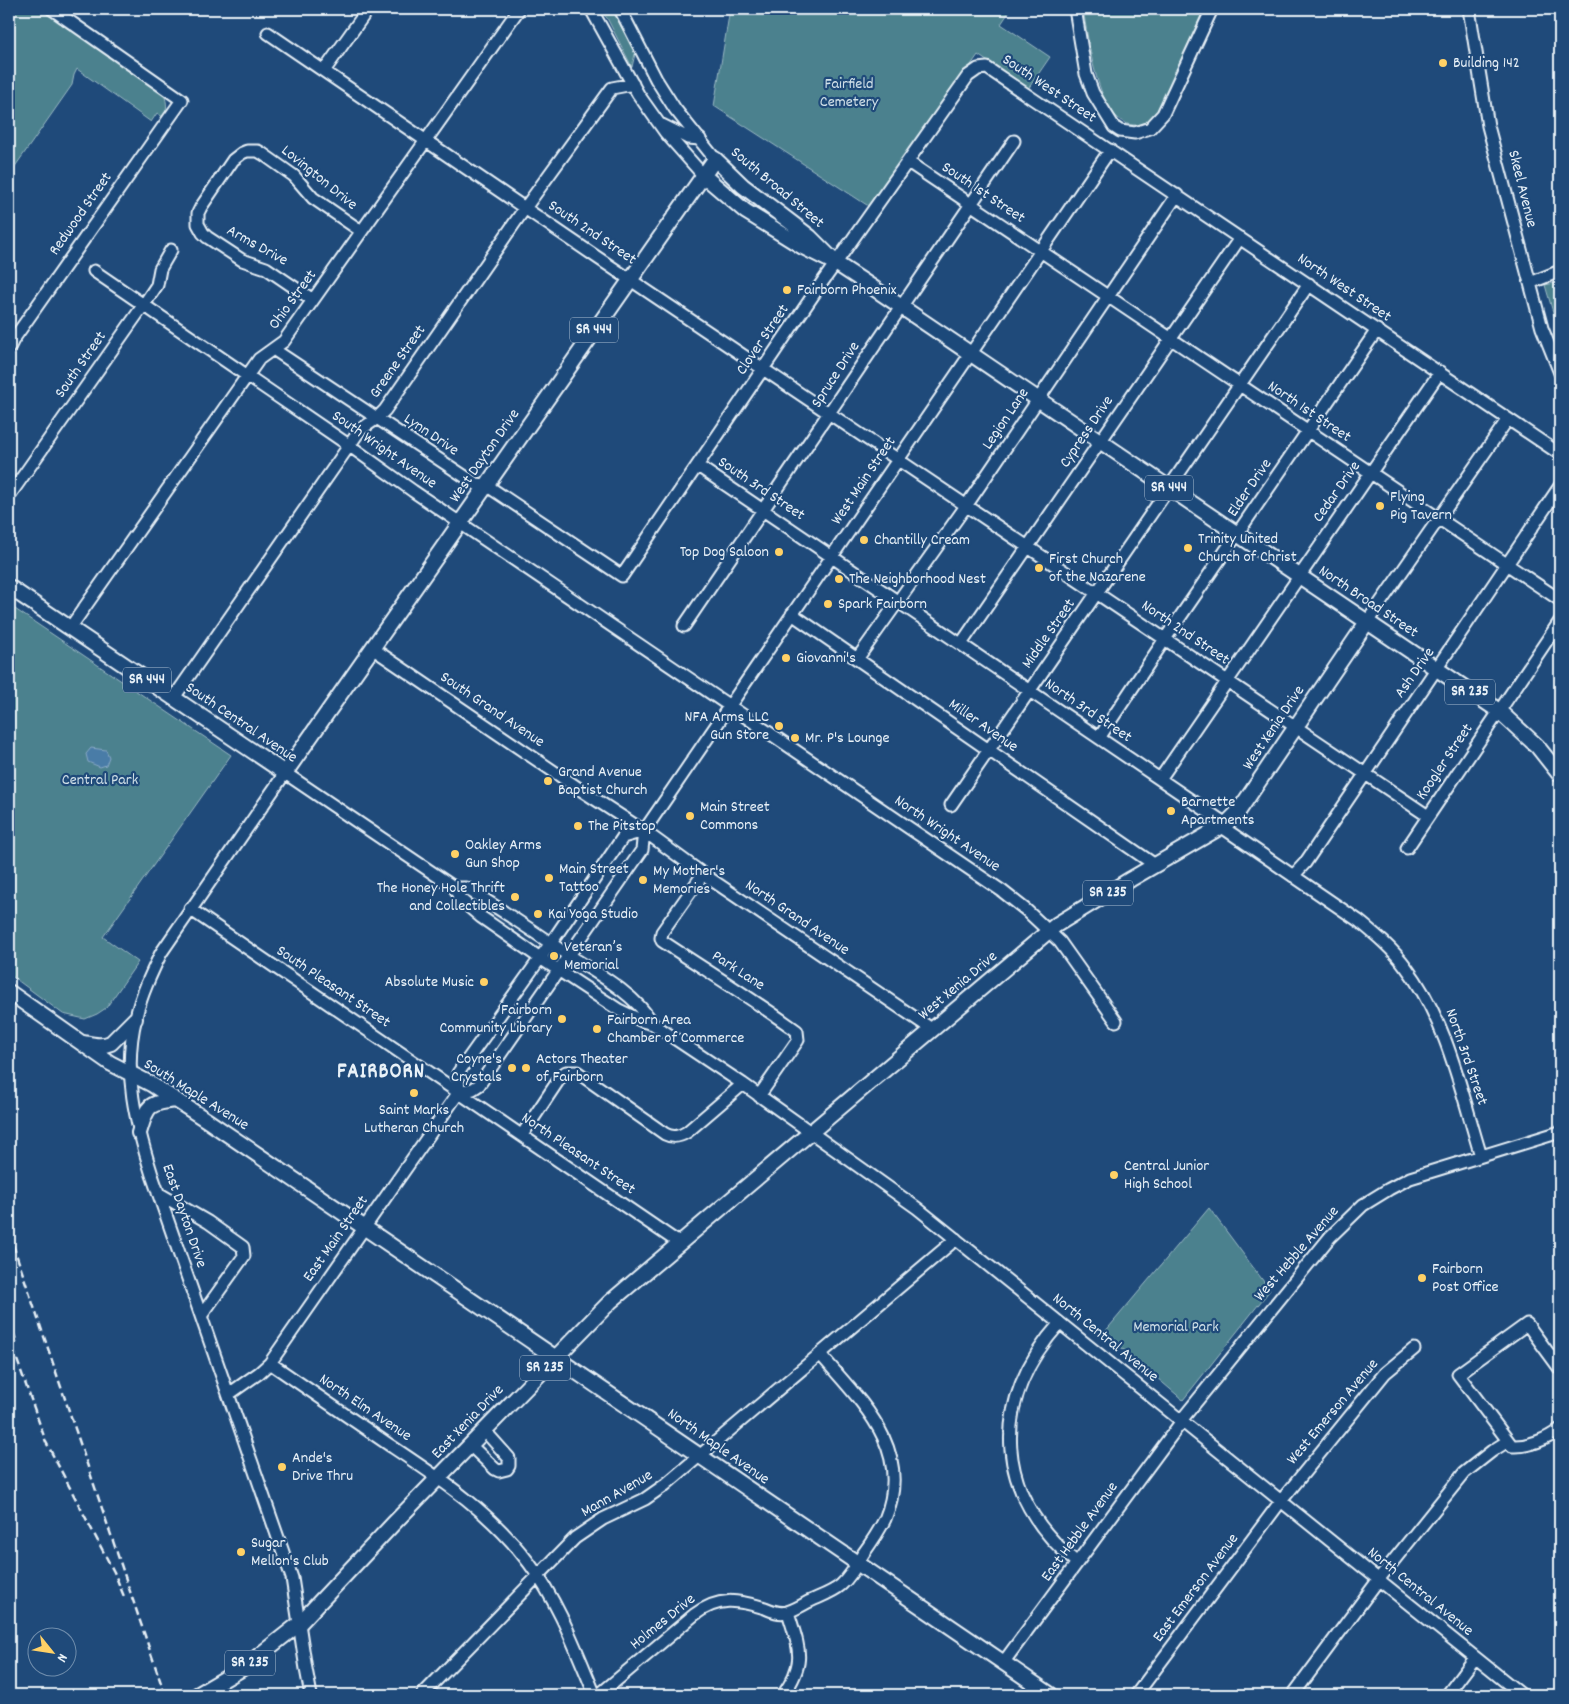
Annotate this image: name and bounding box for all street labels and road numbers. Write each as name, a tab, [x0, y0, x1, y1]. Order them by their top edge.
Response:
street label: South West Street	[997, 49, 1101, 129]
street label: Lovington Drive	[276, 140, 362, 216]
street label: South Broad Street	[725, 142, 829, 234]
street label: Skeel Avenue	[1501, 148, 1543, 230]
street label: South 1st Street	[937, 156, 1030, 230]
street label: Redwood Street	[44, 168, 118, 260]
street label: South 2nd Street	[543, 195, 641, 271]
street label: Arms Drive	[222, 220, 292, 272]
street label: North West Street	[1292, 248, 1396, 328]
street label: Ohio Street	[263, 265, 323, 335]
street label: Clover Street	[731, 300, 795, 380]
road number: SR 444	[570, 318, 618, 342]
street label: Greene Street	[364, 320, 432, 403]
street label: South Street	[50, 327, 113, 403]
street label: Spruce Drive	[806, 337, 866, 413]
street label: North 1st Street	[1263, 375, 1356, 449]
street label: Legion Lane	[977, 383, 1035, 455]
street label: Cypress Drive	[1054, 391, 1120, 473]
street label: West Dayton Drive	[444, 404, 526, 508]
street label: South Wright Avenue	[327, 405, 441, 495]
street label: Lynn Drive	[399, 408, 463, 462]
street label: West Main Street	[826, 432, 902, 530]
street label: South 3rd Street	[713, 451, 809, 527]
street label: Elder Drive	[1222, 454, 1278, 522]
street label: Cedar Drive	[1307, 457, 1367, 527]
road number: SR 444	[1145, 476, 1193, 500]
street label: North Broad Street	[1313, 560, 1423, 644]
street label: Middle Street	[1016, 594, 1082, 674]
street label: North 2nd Street	[1136, 595, 1234, 671]
street label: Ash Drive	[1389, 643, 1441, 703]
street label: South Grand Avenue	[435, 666, 549, 754]
road number: SR 444	[123, 668, 171, 692]
street label: North 3rd Street	[1040, 673, 1136, 749]
street label: South Central Avenue	[180, 677, 302, 769]
road number: SR 235	[1445, 680, 1495, 704]
street label: West Xenia Drive	[1237, 681, 1311, 775]
street label: Miller Avenue	[943, 694, 1023, 758]
street label: Koogler Street	[1411, 719, 1479, 805]
street label: North Wright Avenue	[889, 790, 1005, 878]
street label: North Grand Avenue	[740, 874, 854, 962]
road number: SR 235	[1083, 880, 1133, 906]
street label: South Pleasant Street	[271, 940, 395, 1034]
street label: Park Lane	[707, 945, 769, 997]
street label: West Xenia Drive	[913, 946, 1003, 1026]
street label: North 3rd Street	[1439, 1006, 1493, 1109]
street label: South Maple Avenue	[139, 1053, 253, 1137]
street label: North Pleasant Street	[516, 1107, 640, 1201]
street label: East Dayton Drive	[156, 1161, 212, 1271]
street label: East Main Street	[298, 1191, 374, 1287]
street label: West Hebble Avenue	[1249, 1201, 1345, 1307]
street label: North Central Avenue	[1047, 1288, 1163, 1388]
street label: West Emerson Avenue	[1282, 1354, 1384, 1470]
road number: SR 235	[520, 1356, 570, 1380]
street label: North Elm Avenue	[314, 1368, 416, 1448]
street label: East Xenia Drive	[426, 1379, 510, 1465]
street label: North Maple Avenue	[662, 1403, 774, 1491]
street label: Mann Avenue	[577, 1464, 657, 1524]
street label: East Hebble Avenue	[1036, 1477, 1124, 1587]
street label: East Emerson Avenue	[1147, 1529, 1245, 1647]
street label: North Central Avenue	[1362, 1542, 1478, 1642]
street label: Holmes Drive	[625, 1588, 701, 1656]
road number: SR 235	[225, 1650, 275, 1676]

